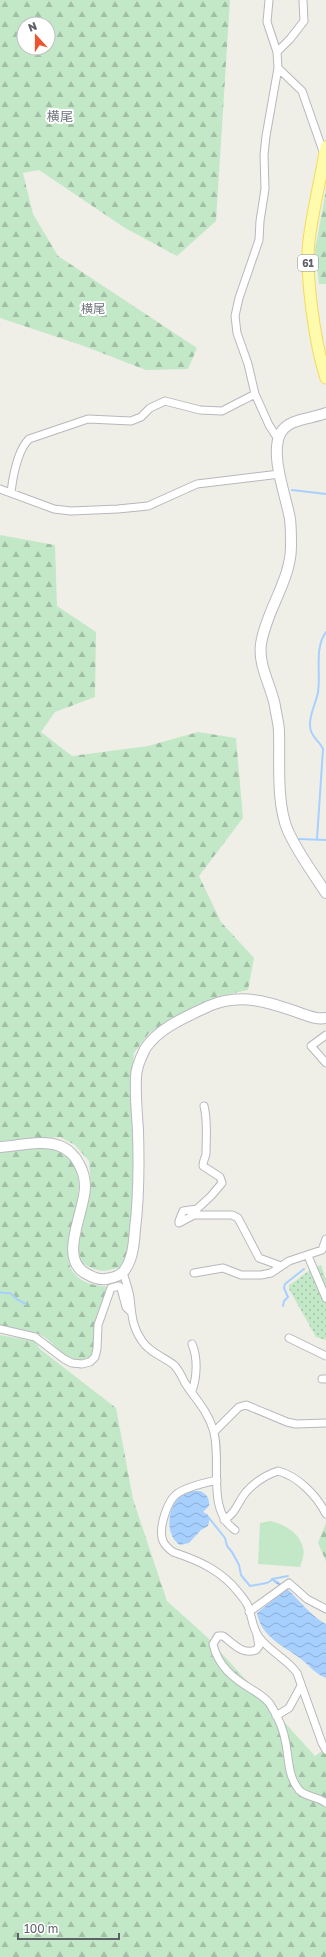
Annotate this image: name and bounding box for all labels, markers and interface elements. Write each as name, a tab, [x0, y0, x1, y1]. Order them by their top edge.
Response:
north arrow	[16, 16, 56, 56]
text: N	[26, 19, 38, 34]
district label: 横尾	[47, 108, 73, 124]
road number: 61	[298, 255, 318, 271]
district label: 横尾	[81, 301, 105, 316]
scale bar	[18, 1915, 119, 1941]
text: 100 m	[24, 1921, 58, 1936]

